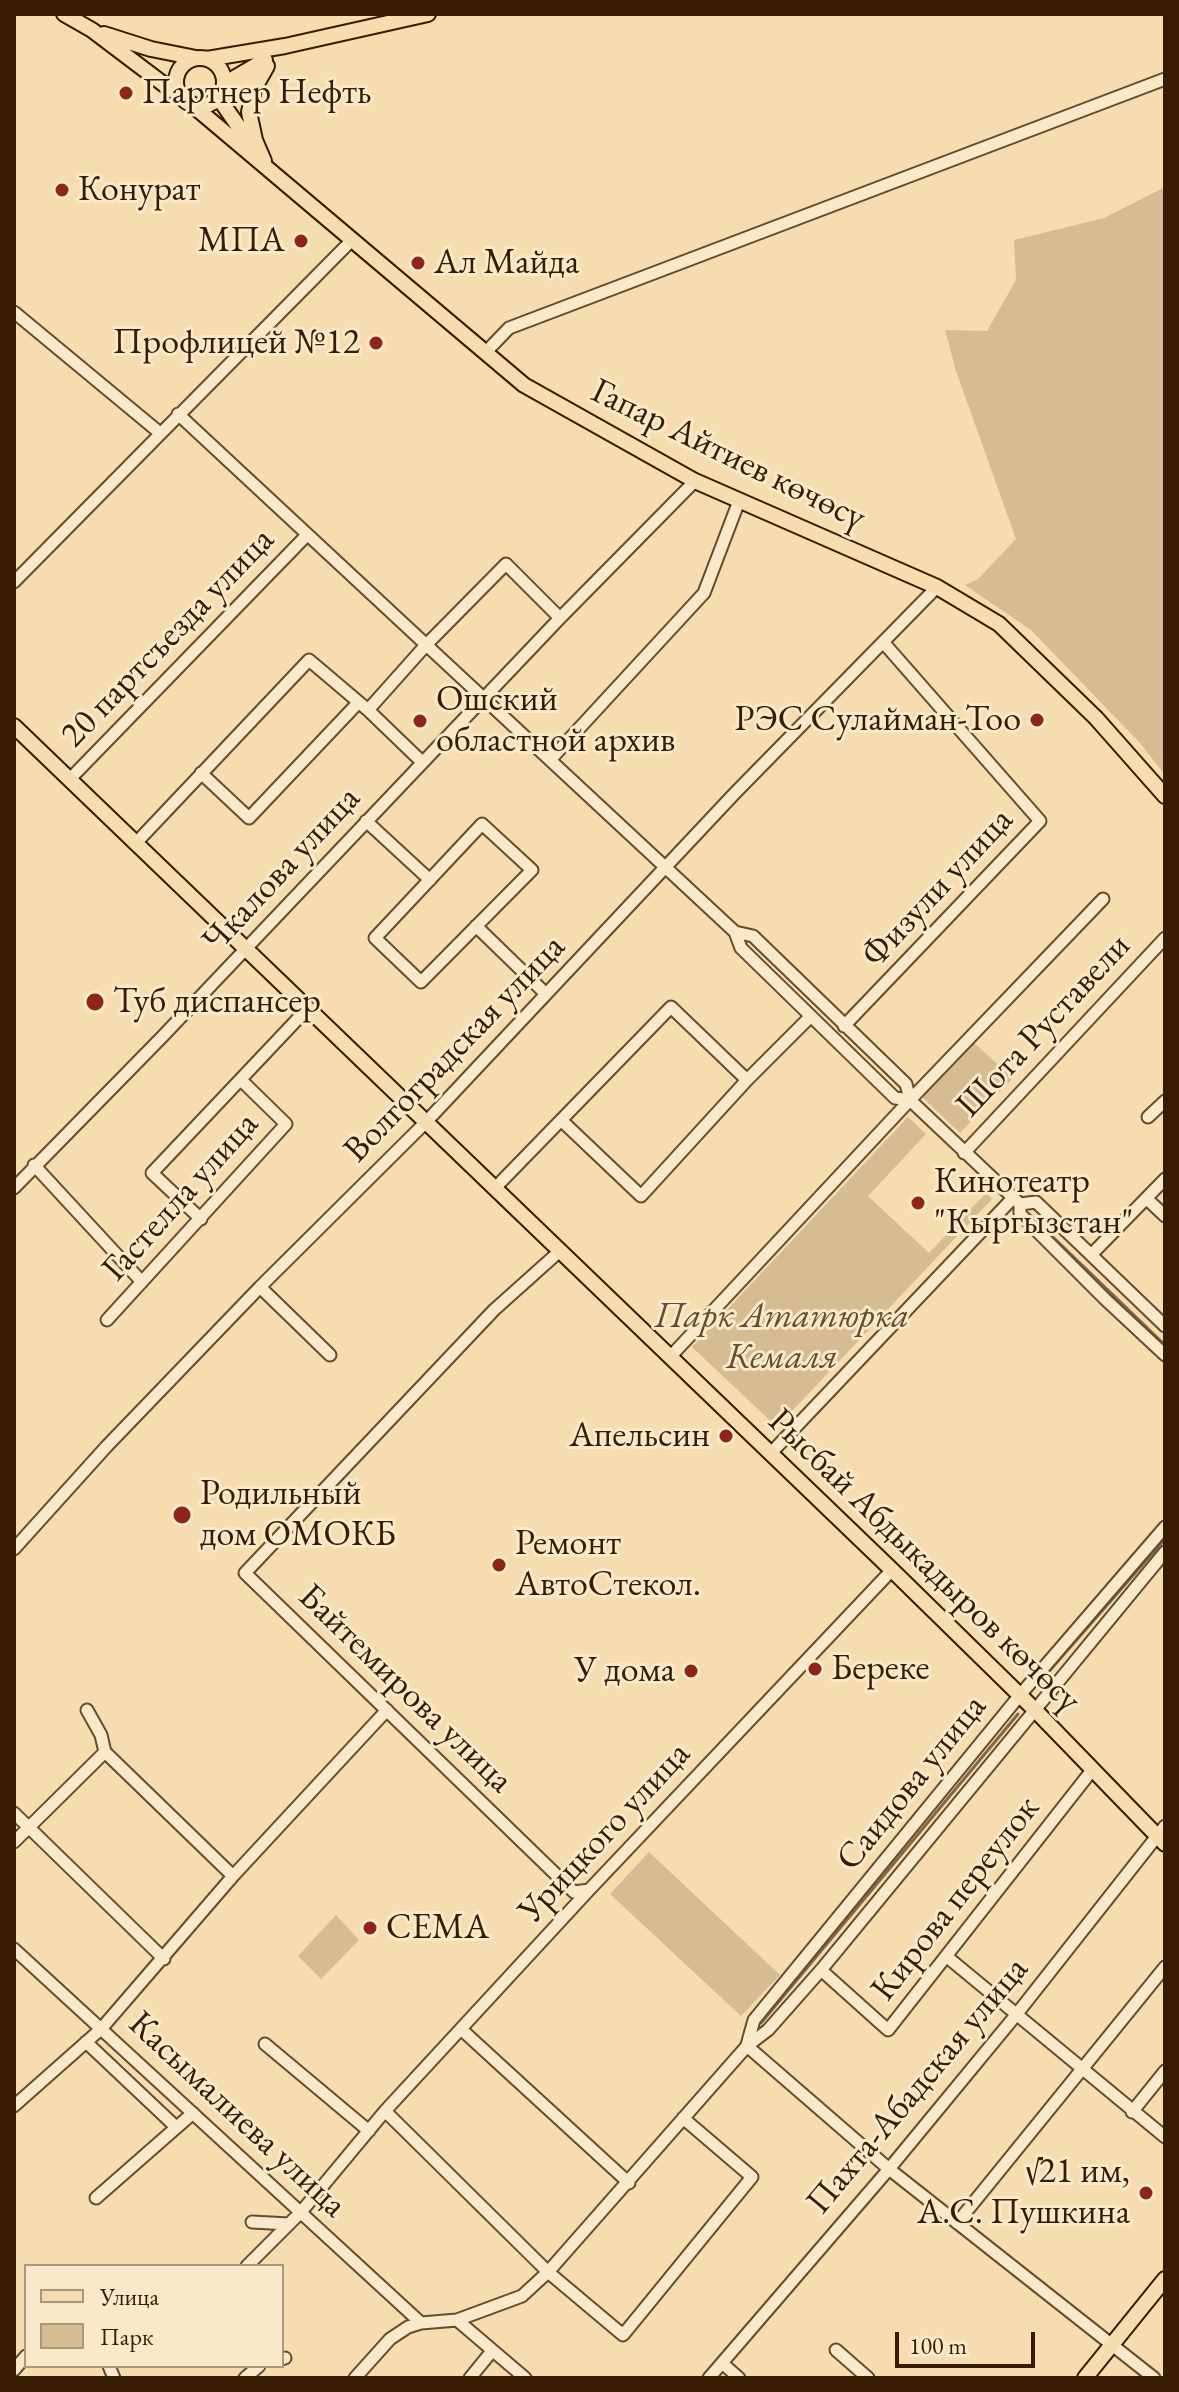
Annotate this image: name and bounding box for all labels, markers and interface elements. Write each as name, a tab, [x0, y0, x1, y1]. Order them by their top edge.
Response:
place label: Партнер Нефть	[142, 71, 371, 115]
marker: Партнер Нефть	[117, 84, 135, 102]
place label: Конурат	[78, 168, 201, 212]
marker: Конурат	[53, 181, 71, 199]
place label: МПА	[198, 219, 285, 263]
marker: МПА	[292, 232, 310, 250]
place label: Ал Майда	[434, 241, 579, 285]
marker: Ал Майда	[409, 254, 427, 272]
place label: Профлицей №12	[113, 321, 360, 365]
marker: Профлицей №12	[367, 334, 385, 352]
street label: Гапар Айтиев көчөсү	[584, 370, 872, 540]
street label: 20 партсъезда улица	[52, 519, 284, 757]
place label: Ошский областной архив	[436, 678, 675, 763]
place label: РЭС Сулайман-Тоо	[735, 698, 1021, 742]
marker: РЭС Сулайман-Тоо	[1028, 711, 1046, 729]
marker: Ошский областной архив	[411, 712, 429, 730]
street label: Чкалова улица	[194, 778, 370, 962]
street label: Физули улица	[853, 799, 1023, 977]
street label: Шота Руставели	[948, 925, 1140, 1127]
street label: Волгоградская улица	[335, 926, 575, 1172]
place label: Туб диспансер	[113, 980, 321, 1024]
marker: Туб диспансер	[84, 991, 106, 1013]
street label: Гастелла улица	[94, 1104, 268, 1290]
place label: Кинотеатр "Кыргызстан"	[934, 1160, 1133, 1245]
marker: Кинотеатр "Кыргызстан"	[909, 1194, 927, 1212]
park label: Парк Ататюрка Кемаля	[655, 1295, 909, 1380]
street label: Рысбай Абдыкадыров көчөсү	[759, 1400, 1089, 1722]
place label: Апельсин	[569, 1414, 710, 1458]
marker: Апельсин	[717, 1427, 735, 1445]
place label: Родильный дом ОМОКБ	[200, 1472, 396, 1557]
marker: Родильный дом ОМОКБ	[171, 1504, 193, 1526]
place label: Ремонт АвтоСтекол.	[515, 1522, 701, 1607]
marker: Ремонт АвтоСтекол.	[490, 1556, 508, 1574]
street label: Байтемирова улица	[288, 1575, 522, 1803]
place label: Береке	[831, 1647, 929, 1691]
place label: У дома	[574, 1649, 675, 1693]
marker: Береке	[806, 1660, 824, 1678]
marker: У дома	[682, 1662, 700, 1680]
street label: Саидова улица	[828, 1686, 996, 1880]
street label: Урицкого улица	[510, 1733, 700, 1933]
street label: Кирова переулок	[863, 1788, 1049, 2010]
place label: СЕМА	[386, 1906, 489, 1950]
marker: СЕМА	[361, 1919, 379, 1937]
street label: Пахта-Абадская улица	[798, 1949, 1038, 2223]
street label: Касымалиева улица	[119, 2003, 355, 2227]
place label: √21 им, А.С. Пушкина	[917, 2150, 1130, 2235]
marker: √21 им, А.С. Пушкина	[1137, 2184, 1155, 2202]
legend	[24, 2264, 284, 2368]
text: Улица	[100, 2281, 159, 2312]
scale bar	[899, 2316, 1039, 2366]
text: Парк	[100, 2321, 153, 2352]
text: 100 m	[909, 2330, 967, 2361]

